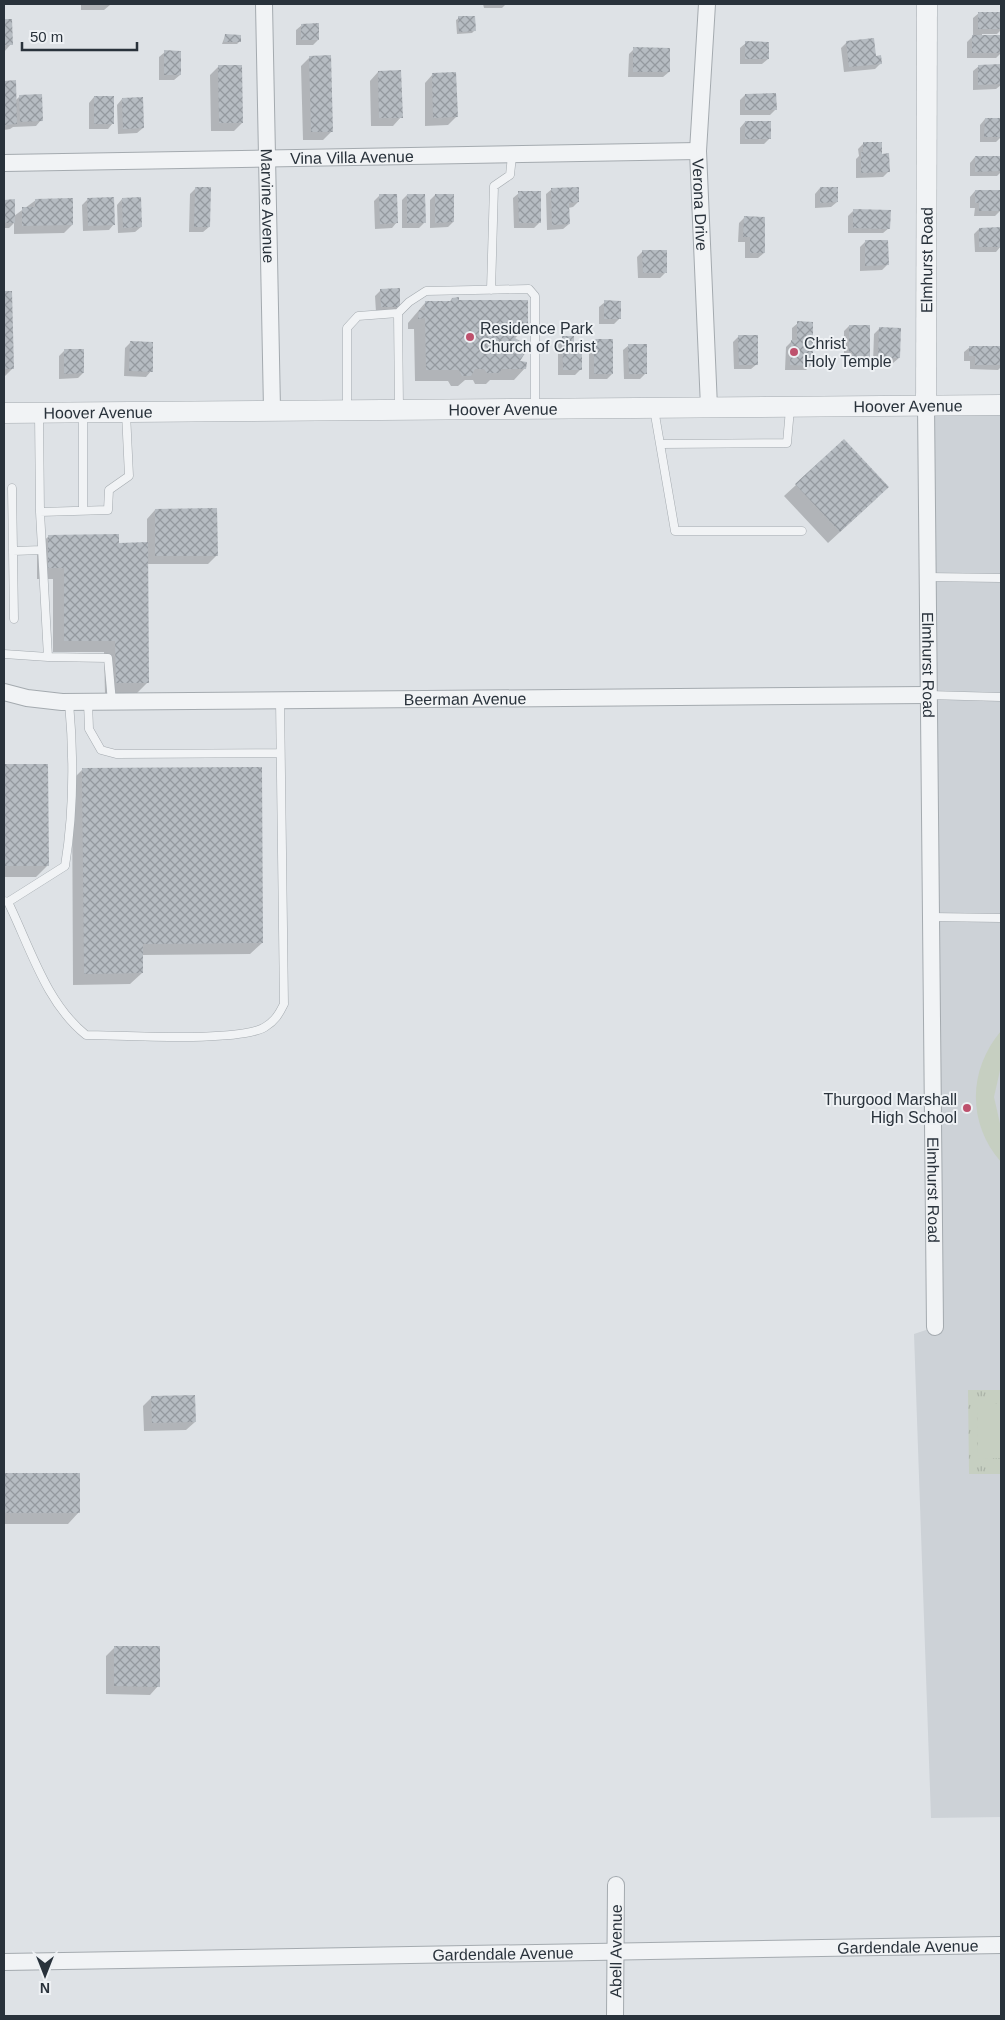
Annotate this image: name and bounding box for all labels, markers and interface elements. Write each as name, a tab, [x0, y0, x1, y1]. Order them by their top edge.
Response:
scale bar	[22, 20, 138, 52]
text: 50 m	[30, 28, 63, 45]
street label: Vina Villa Avenue	[290, 147, 414, 167]
street label: Marvine Avenue	[258, 149, 278, 263]
street label: Verona Drive	[690, 158, 711, 251]
street label: Elmhurst Road	[918, 207, 935, 313]
place label: Residence Park Church of Christ	[480, 320, 596, 355]
marker: Residence Park Church of Christ	[464, 331, 476, 343]
place label: Christ Holy Temple	[804, 335, 892, 370]
marker: Christ Holy Temple	[788, 346, 800, 358]
street label: Hoover Avenue	[853, 397, 963, 415]
street label: Hoover Avenue	[448, 400, 558, 418]
street label: Hoover Avenue	[43, 403, 153, 421]
street label: Elmhurst Road	[920, 612, 938, 718]
street label: Beerman Avenue	[404, 690, 526, 708]
place label: Thurgood Marshall High School	[824, 1091, 957, 1126]
marker: Thurgood Marshall High School	[961, 1102, 973, 1114]
street label: Elmhurst Road	[925, 1137, 943, 1243]
street label: Abell Avenue	[607, 1904, 624, 1998]
street label: Gardendale Avenue	[837, 1937, 979, 1956]
street label: Gardendale Avenue	[432, 1944, 574, 1963]
north arrow	[20, 1950, 70, 2000]
text: N	[40, 1980, 50, 1996]

